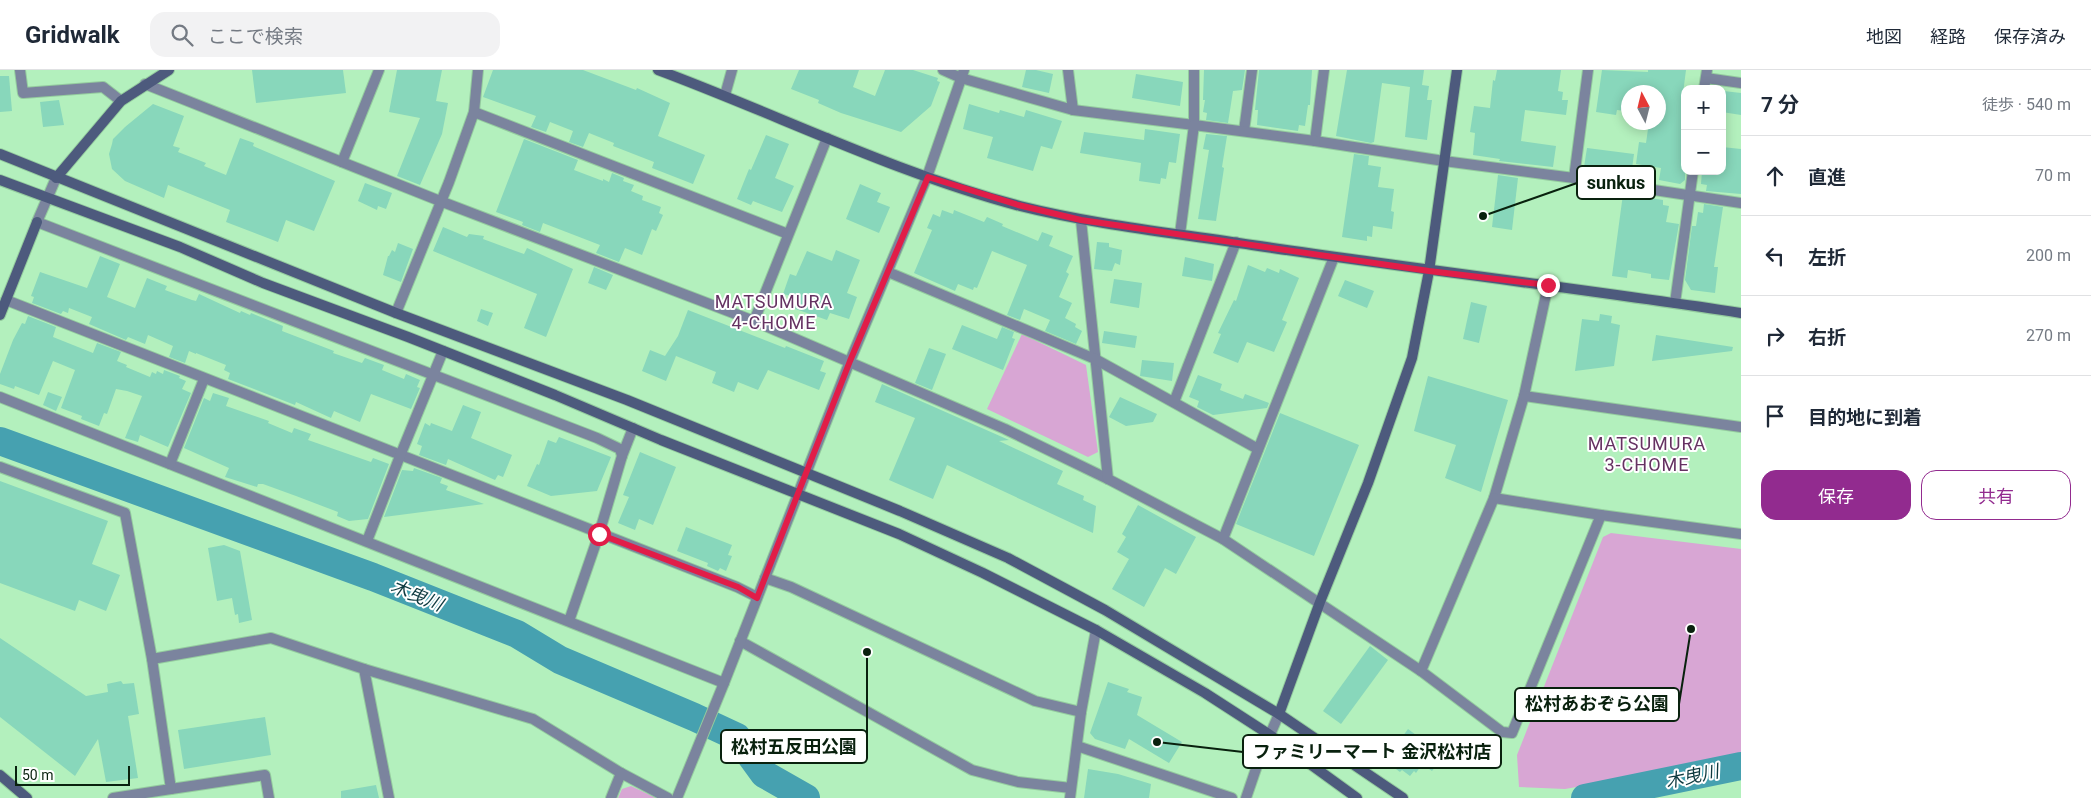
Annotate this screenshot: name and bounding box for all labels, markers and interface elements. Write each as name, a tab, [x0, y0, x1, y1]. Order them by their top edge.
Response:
search box	[150, 12, 500, 57]
text: Gridwalk	[25, 21, 120, 49]
icon: search	[168, 21, 196, 49]
text: ここで検索	[208, 25, 303, 48]
text: 地図	[1866, 26, 1902, 47]
text: 経路	[1930, 26, 1966, 47]
text: 保存済み	[1994, 26, 2066, 47]
north arrow	[1621, 85, 1666, 130]
map controls	[1681, 85, 1726, 175]
button: +	[1681, 85, 1726, 130]
text: 7 分	[1761, 93, 1799, 117]
text: 徒歩 · 540 m	[1982, 95, 2071, 114]
button: −	[1681, 130, 1726, 175]
icon: ahead	[1761, 162, 1789, 190]
callout: sunkus	[1577, 166, 1655, 199]
text: 直進	[1808, 166, 1846, 189]
text: 70 m	[2035, 166, 2071, 185]
text: sunkus	[1587, 172, 1645, 193]
icon: left	[1761, 242, 1789, 270]
text: 左折	[1808, 246, 1846, 269]
text: 200 m	[2026, 246, 2071, 265]
route end	[1537, 274, 1560, 297]
district label: MATSUMURA 4-CHOME	[715, 291, 833, 333]
icon: right	[1761, 322, 1789, 350]
text: 右折	[1808, 326, 1846, 349]
text: 270 m	[2026, 326, 2071, 345]
icon: arrive	[1761, 402, 1789, 430]
text: 目的地に到着	[1808, 406, 1922, 429]
district label: MATSUMURA 3-CHOME	[1588, 433, 1706, 475]
button: 保存	[1761, 470, 1911, 520]
button: 共有	[1921, 470, 2071, 520]
route start	[588, 523, 611, 546]
water label: 木曳川	[388, 575, 448, 616]
callout: 松村あおぞら公園	[1515, 688, 1679, 721]
text: 松村あおぞら公園	[1525, 693, 1669, 714]
callout: 松村五反田公園	[721, 730, 867, 763]
callout: ファミリーマート 金沢松村店	[1243, 735, 1501, 768]
text: 松村五反田公園	[731, 736, 857, 757]
text: ファミリーマート 金沢松村店	[1253, 741, 1491, 762]
water label: 木曳川	[1663, 760, 1723, 792]
scale bar	[15, 763, 130, 786]
text: 50 m	[22, 767, 54, 783]

